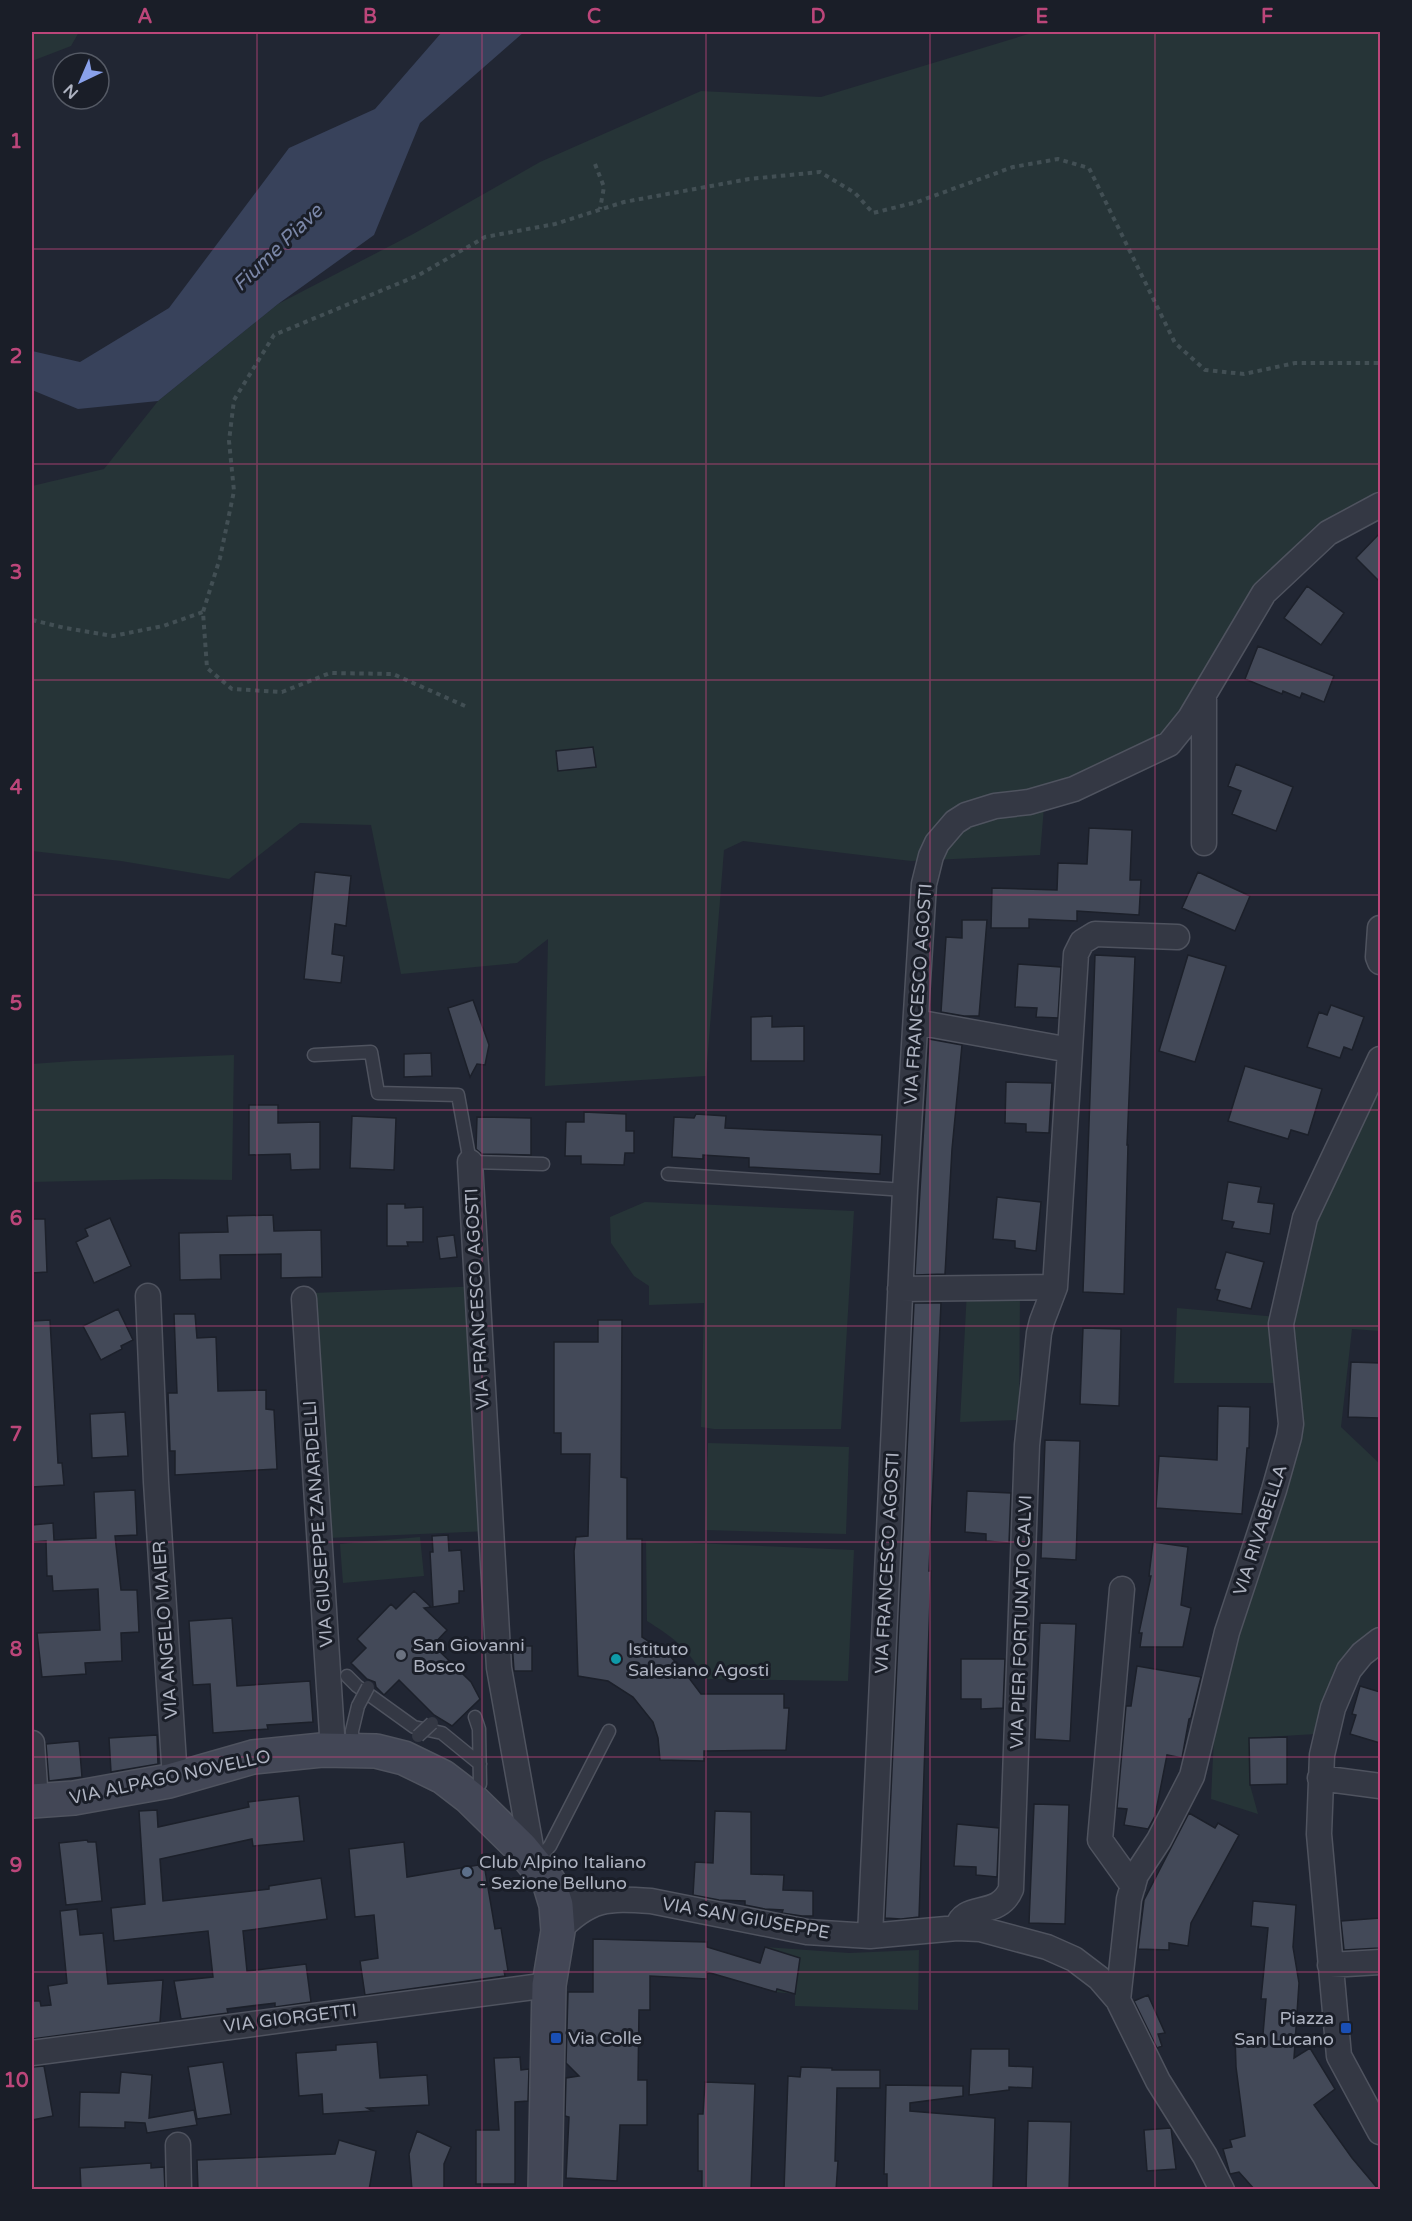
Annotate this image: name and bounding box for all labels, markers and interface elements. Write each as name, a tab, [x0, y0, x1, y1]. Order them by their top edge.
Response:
text: A	[138, 5, 153, 29]
text: B	[363, 5, 377, 29]
text: C	[587, 5, 601, 29]
text: D	[810, 5, 826, 29]
text: E	[1036, 5, 1049, 29]
text: F	[1261, 5, 1273, 29]
north arrow	[51, 51, 111, 111]
text: N	[60, 79, 83, 103]
text: 1	[10, 130, 22, 154]
water label: Fiume Piave	[228, 198, 329, 297]
text: 2	[10, 345, 22, 369]
text: 3	[10, 561, 22, 585]
text: 4	[10, 776, 23, 800]
street label: VIA FRANCESCO AGOSTI	[899, 883, 937, 1105]
text: 5	[10, 992, 22, 1016]
street label: VIA FRANCESCO AGOSTI	[460, 1188, 494, 1410]
text: 6	[10, 1207, 22, 1231]
street label: VIA GIUSEPPE ZANARDELLI	[298, 1400, 338, 1648]
text: 7	[10, 1423, 22, 1447]
street label: VIA FRANCESCO AGOSTI	[870, 1452, 904, 1674]
street label: VIA RIVABELLA	[1228, 1462, 1292, 1598]
street label: VIA PIER FORTUNATO CALVI	[1006, 1495, 1036, 1749]
street label: VIA ANGELO MAIER	[148, 1540, 182, 1720]
place label: San Giovanni Bosco	[413, 1634, 525, 1677]
text: 8	[10, 1638, 22, 1662]
place label: Istituto Salesiano Agosti	[628, 1638, 769, 1681]
marker: San Giovanni Bosco	[394, 1648, 408, 1662]
marker: Istituto Salesiano Agosti	[609, 1652, 623, 1666]
street label: VIA ALPAGO NOVELLO	[67, 1745, 273, 1809]
place label: Club Alpino Italiano - Sezione Belluno	[479, 1851, 646, 1894]
text: 9	[10, 1854, 22, 1878]
marker: Club Alpino Italiano - Sezione Belluno	[460, 1865, 474, 1879]
street label: VIA SAN GIUSEPPE	[660, 1892, 832, 1944]
street label: VIA GIORGETTI	[222, 1999, 358, 2037]
place label: Piazza San Lucano	[1234, 2007, 1334, 2050]
marker: Piazza San Lucano	[1339, 2021, 1353, 2035]
place label: Via Colle	[568, 2027, 642, 2049]
marker: Via Colle	[549, 2031, 563, 2045]
text: 10	[3, 2069, 29, 2093]

